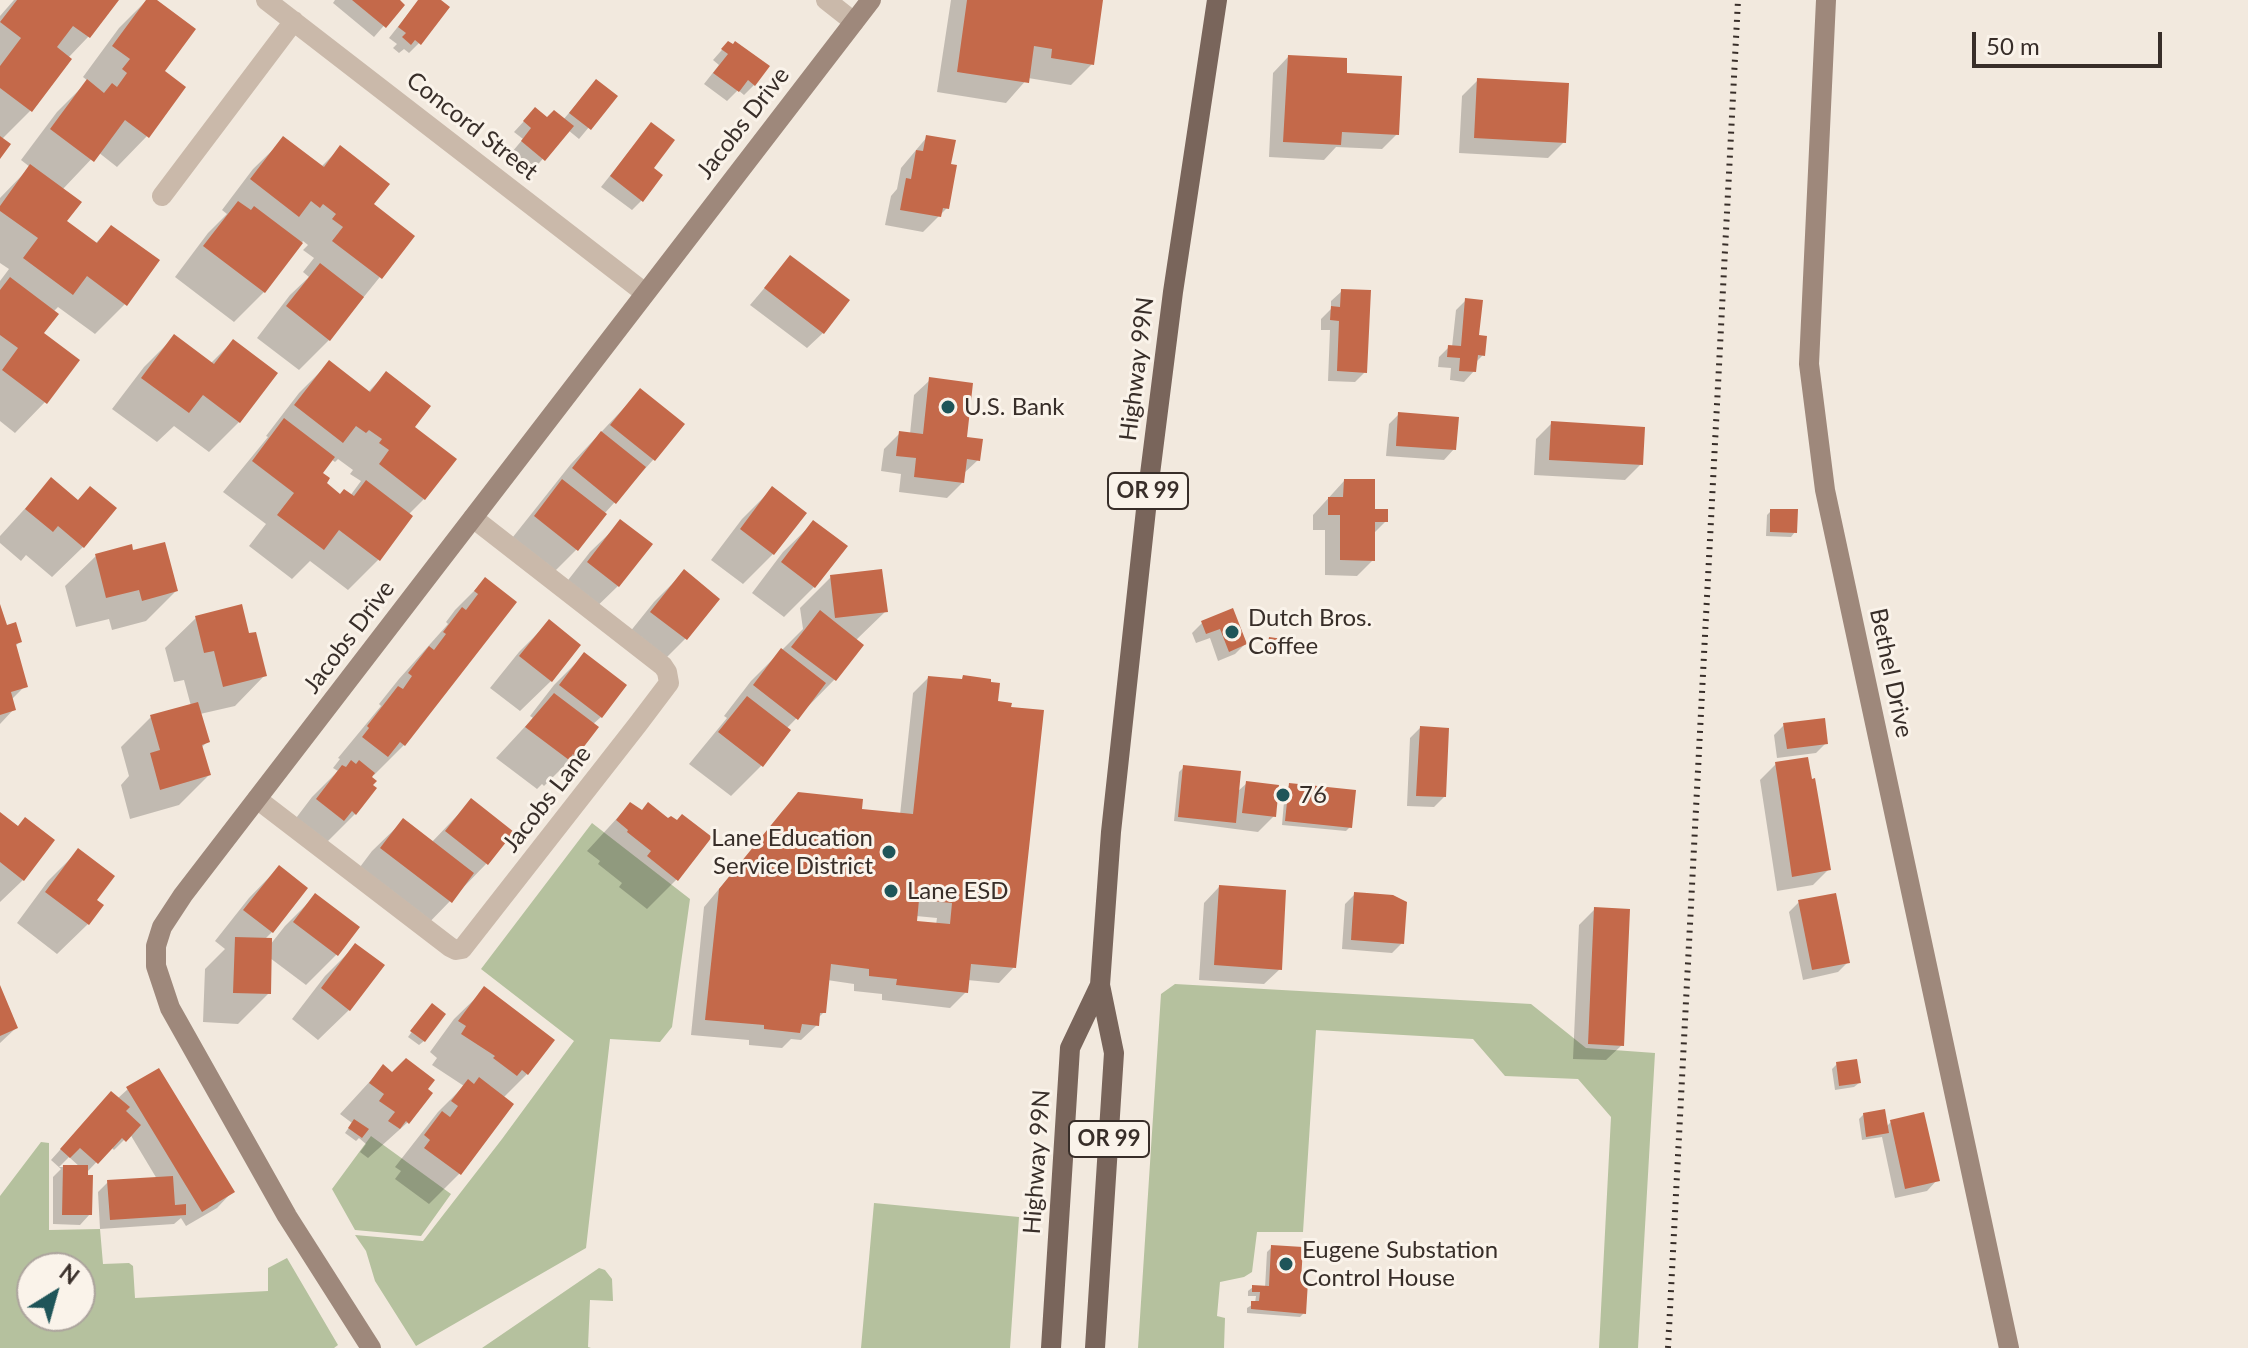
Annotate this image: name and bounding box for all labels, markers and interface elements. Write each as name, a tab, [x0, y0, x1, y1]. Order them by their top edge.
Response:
scale bar	[1976, 16, 2166, 66]
text: 50 m	[1986, 31, 2040, 60]
street label: Jacobs Drive	[691, 61, 795, 185]
street label: Concord Street	[401, 66, 543, 186]
street label: Highway 99N	[1114, 295, 1160, 443]
place label: U.S. Bank	[964, 393, 1064, 421]
marker: U.S. Bank	[939, 398, 957, 416]
road number: OR 99	[1108, 473, 1188, 509]
street label: Jacobs Drive	[297, 575, 401, 699]
place label: Dutch Bros. Coffee	[1248, 604, 1372, 660]
street label: Bethel Drive	[1863, 606, 1919, 740]
marker: Dutch Bros. Coffee	[1223, 623, 1241, 641]
street label: Jacobs Lane	[497, 740, 597, 858]
place label: 76	[1299, 781, 1327, 809]
marker: 76	[1274, 786, 1292, 804]
place label: Lane Education Service District	[711, 824, 873, 880]
marker: Lane Education Service District	[880, 843, 898, 861]
place label: Lane ESD	[907, 877, 1009, 905]
marker: Lane ESD	[882, 882, 900, 900]
street label: Highway 99N	[1018, 1089, 1056, 1235]
road number: OR 99	[1069, 1121, 1149, 1157]
place label: Eugene Substation Control House	[1302, 1236, 1498, 1292]
north arrow	[16, 1252, 96, 1332]
marker: Eugene Substation Control House	[1277, 1255, 1295, 1273]
text: N	[55, 1258, 84, 1290]

